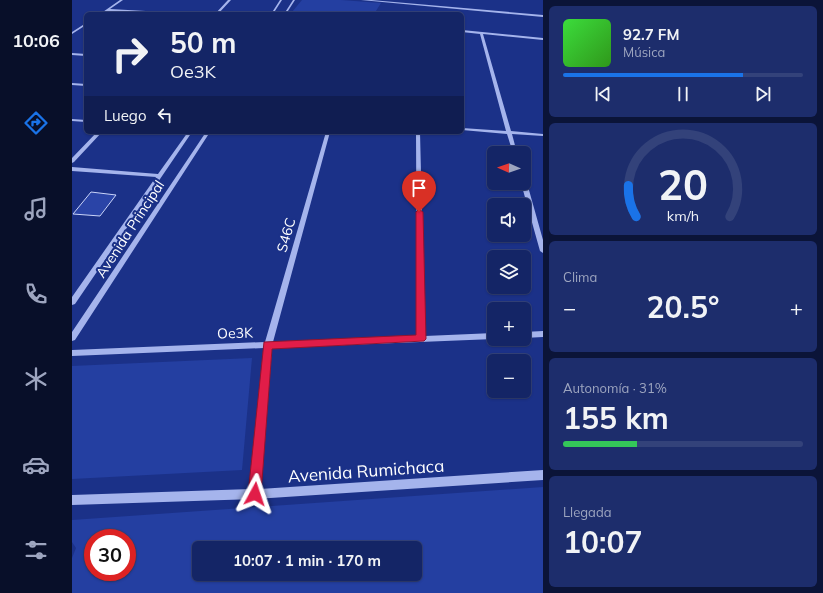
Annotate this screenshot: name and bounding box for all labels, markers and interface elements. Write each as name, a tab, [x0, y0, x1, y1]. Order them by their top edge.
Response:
text: 50 m	[170, 25, 236, 60]
text: 92.7 FM	[623, 25, 679, 44]
icon: right	[104, 28, 156, 80]
text: 10:06	[12, 29, 60, 52]
text: Música	[623, 44, 665, 60]
text: Oe3K	[170, 60, 216, 83]
icon: previous	[592, 83, 614, 105]
icon: pause	[672, 83, 694, 105]
icon: next	[752, 83, 774, 105]
icon: left	[154, 104, 176, 126]
text: Luego	[104, 106, 146, 125]
icon: directions	[22, 109, 50, 137]
north arrow	[487, 146, 531, 190]
map controls	[487, 146, 531, 398]
text: 20	[658, 158, 708, 210]
pin	[402, 171, 436, 212]
street label: Avenida Principal	[92, 177, 168, 281]
icon: arrive	[408, 177, 430, 199]
icon: music	[22, 195, 50, 223]
button: sound	[487, 198, 531, 242]
text: km/h	[667, 207, 699, 225]
street label: S46C	[273, 216, 299, 254]
button: layers	[487, 250, 531, 294]
text: Clima	[563, 269, 597, 285]
icon: phone	[22, 280, 50, 308]
text: 20.5°	[647, 288, 719, 326]
text: −	[563, 294, 576, 322]
text: +	[790, 294, 803, 322]
button: +	[487, 302, 531, 346]
street label: Oe3K	[217, 323, 254, 343]
button: −	[487, 354, 531, 398]
icon: climate	[22, 365, 50, 393]
text: Autonomía · 31%	[563, 380, 667, 396]
text: 155 km	[563, 399, 669, 437]
icon: car	[22, 451, 50, 479]
street label: Avenida Rumichaca	[287, 455, 445, 486]
position arrow	[234, 473, 276, 515]
text: Llegada	[563, 504, 612, 520]
text: 10:07	[563, 523, 642, 561]
speed limit sign: 30	[84, 529, 136, 581]
icon: filters	[22, 536, 50, 564]
text: 10:07 · 1 min · 170 m	[233, 551, 381, 570]

